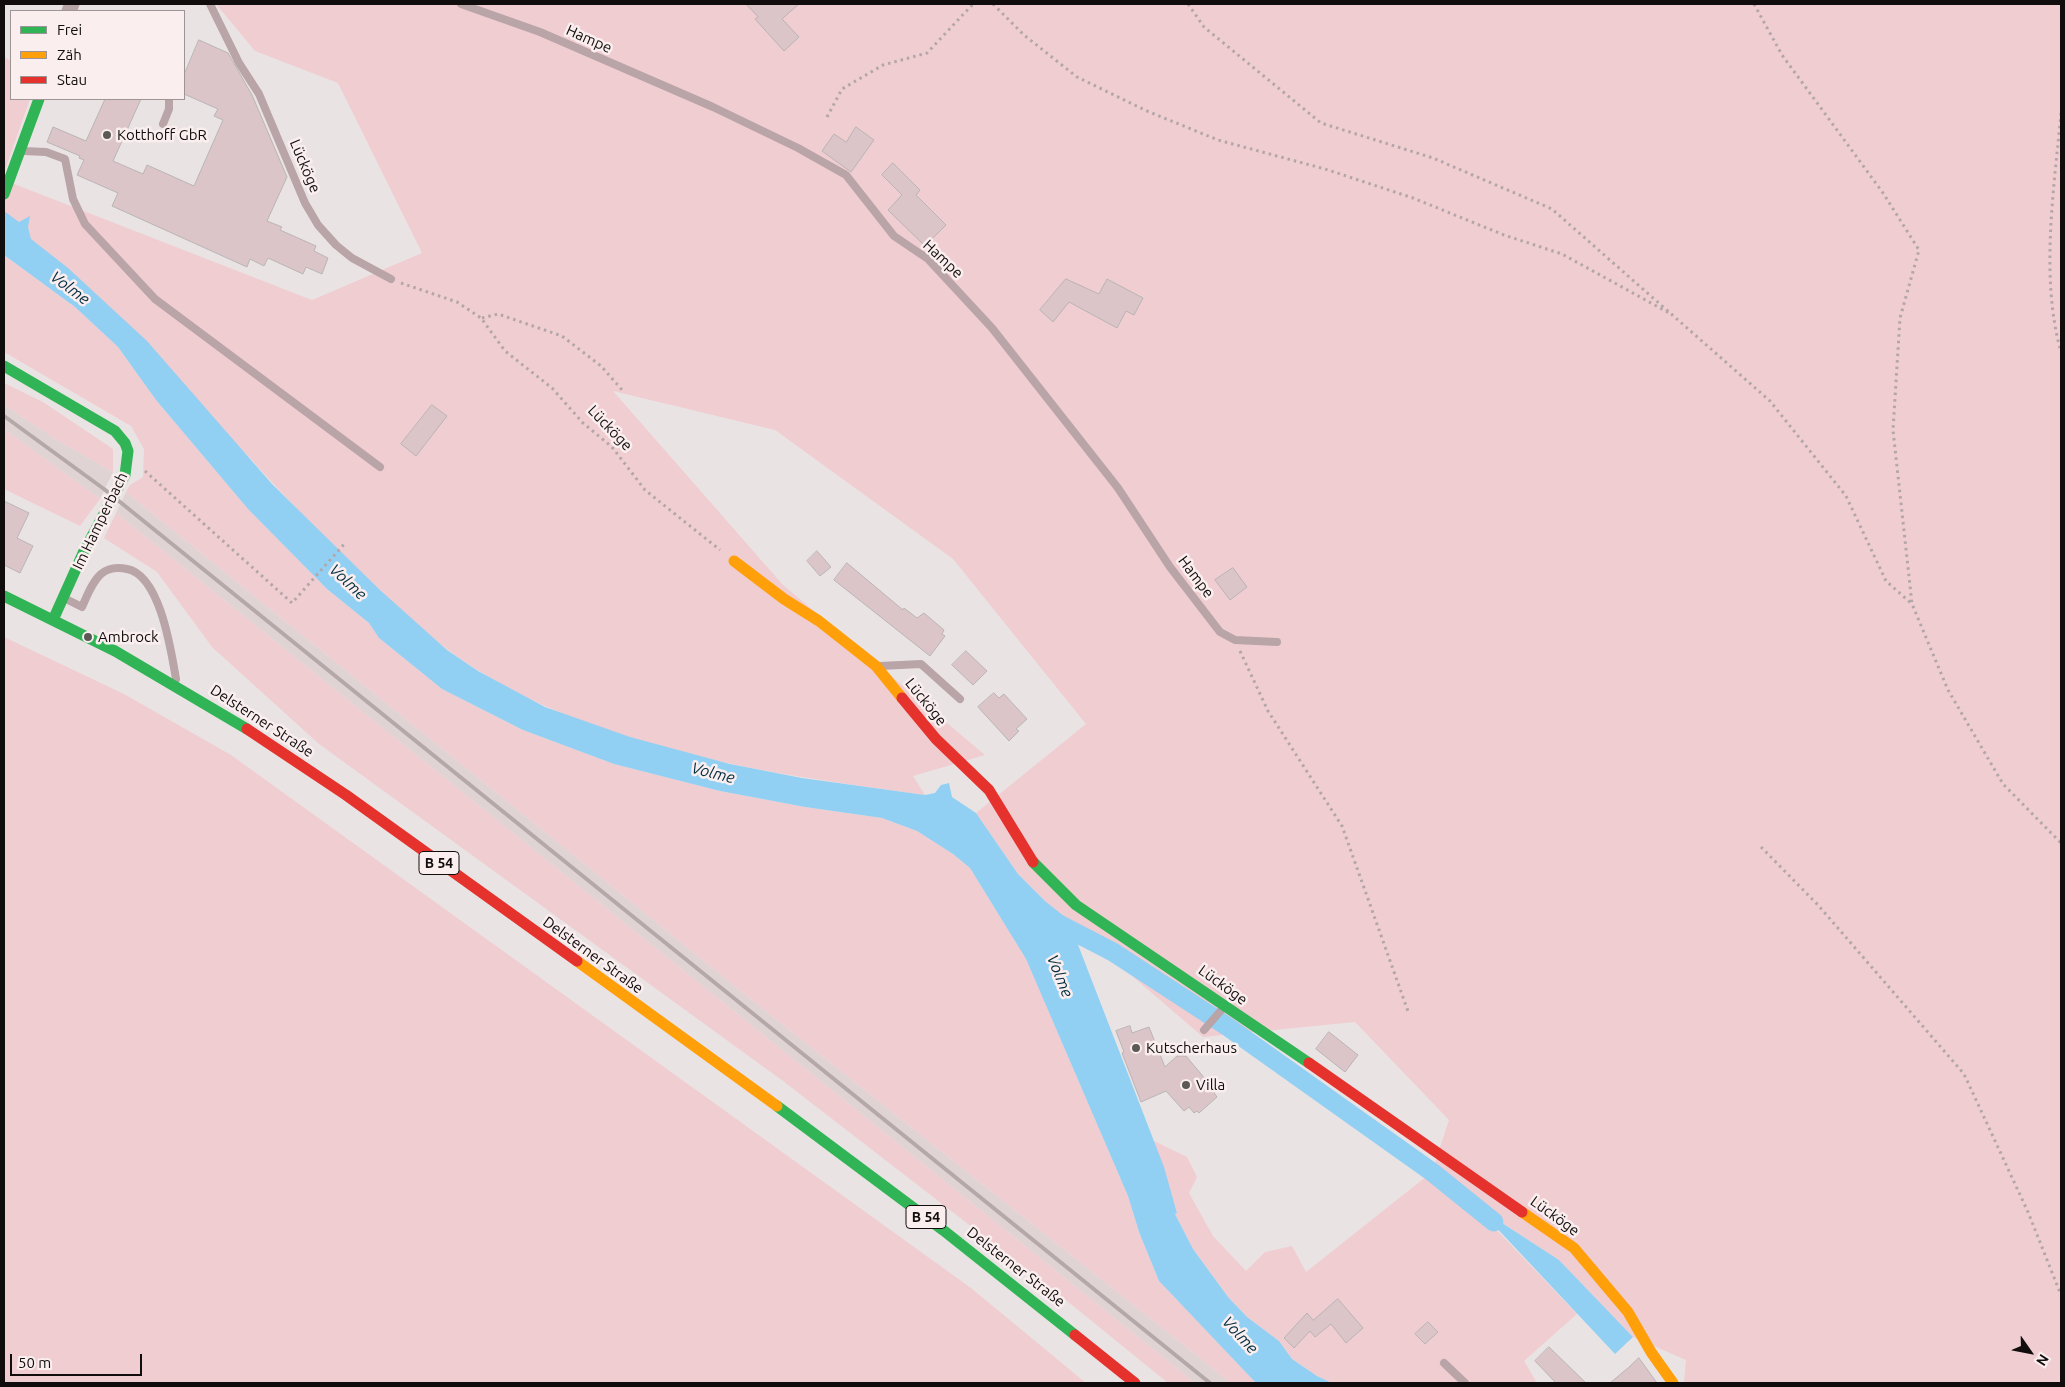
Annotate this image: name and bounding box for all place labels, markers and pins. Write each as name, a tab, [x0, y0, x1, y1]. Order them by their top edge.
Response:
place label: Kotthoff GbR	[117, 126, 207, 144]
marker: Kotthoff GbR	[101, 129, 113, 141]
place label: Ambrock	[98, 628, 158, 646]
marker: Ambrock	[82, 631, 94, 643]
place label: Kutscherhaus	[1146, 1039, 1237, 1057]
marker: Kutscherhaus	[1130, 1042, 1142, 1054]
place label: Villa	[1196, 1076, 1225, 1094]
marker: Villa	[1180, 1079, 1192, 1091]

